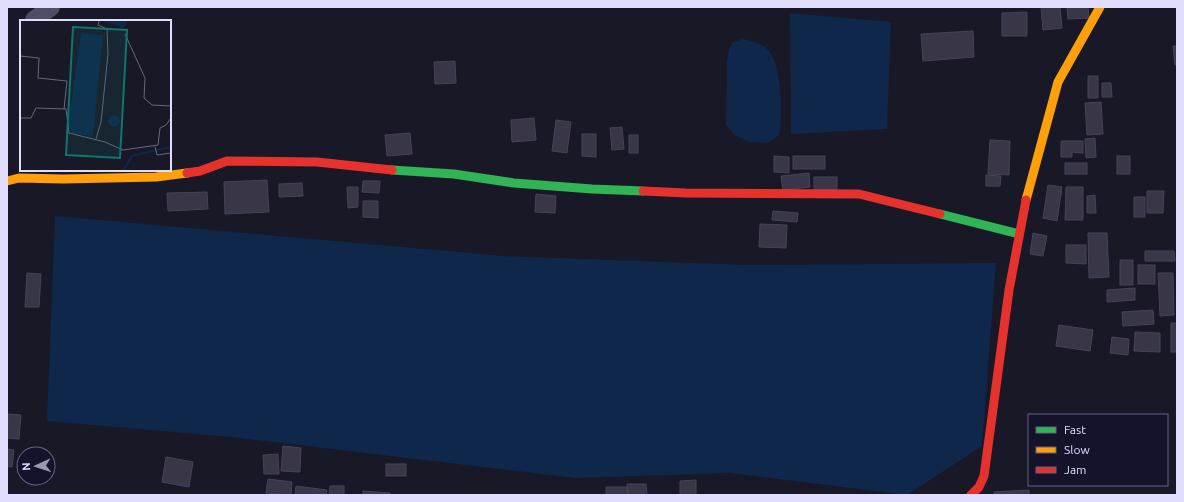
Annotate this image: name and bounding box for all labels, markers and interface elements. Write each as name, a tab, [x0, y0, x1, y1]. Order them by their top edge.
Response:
inset map	[20, 20, 171, 171]
legend	[1028, 414, 1168, 486]
text: Fast	[1064, 423, 1086, 436]
text: Slow	[1064, 443, 1090, 456]
north arrow	[16, 446, 56, 486]
text: N	[20, 462, 32, 471]
text: Jam	[1064, 463, 1086, 476]

